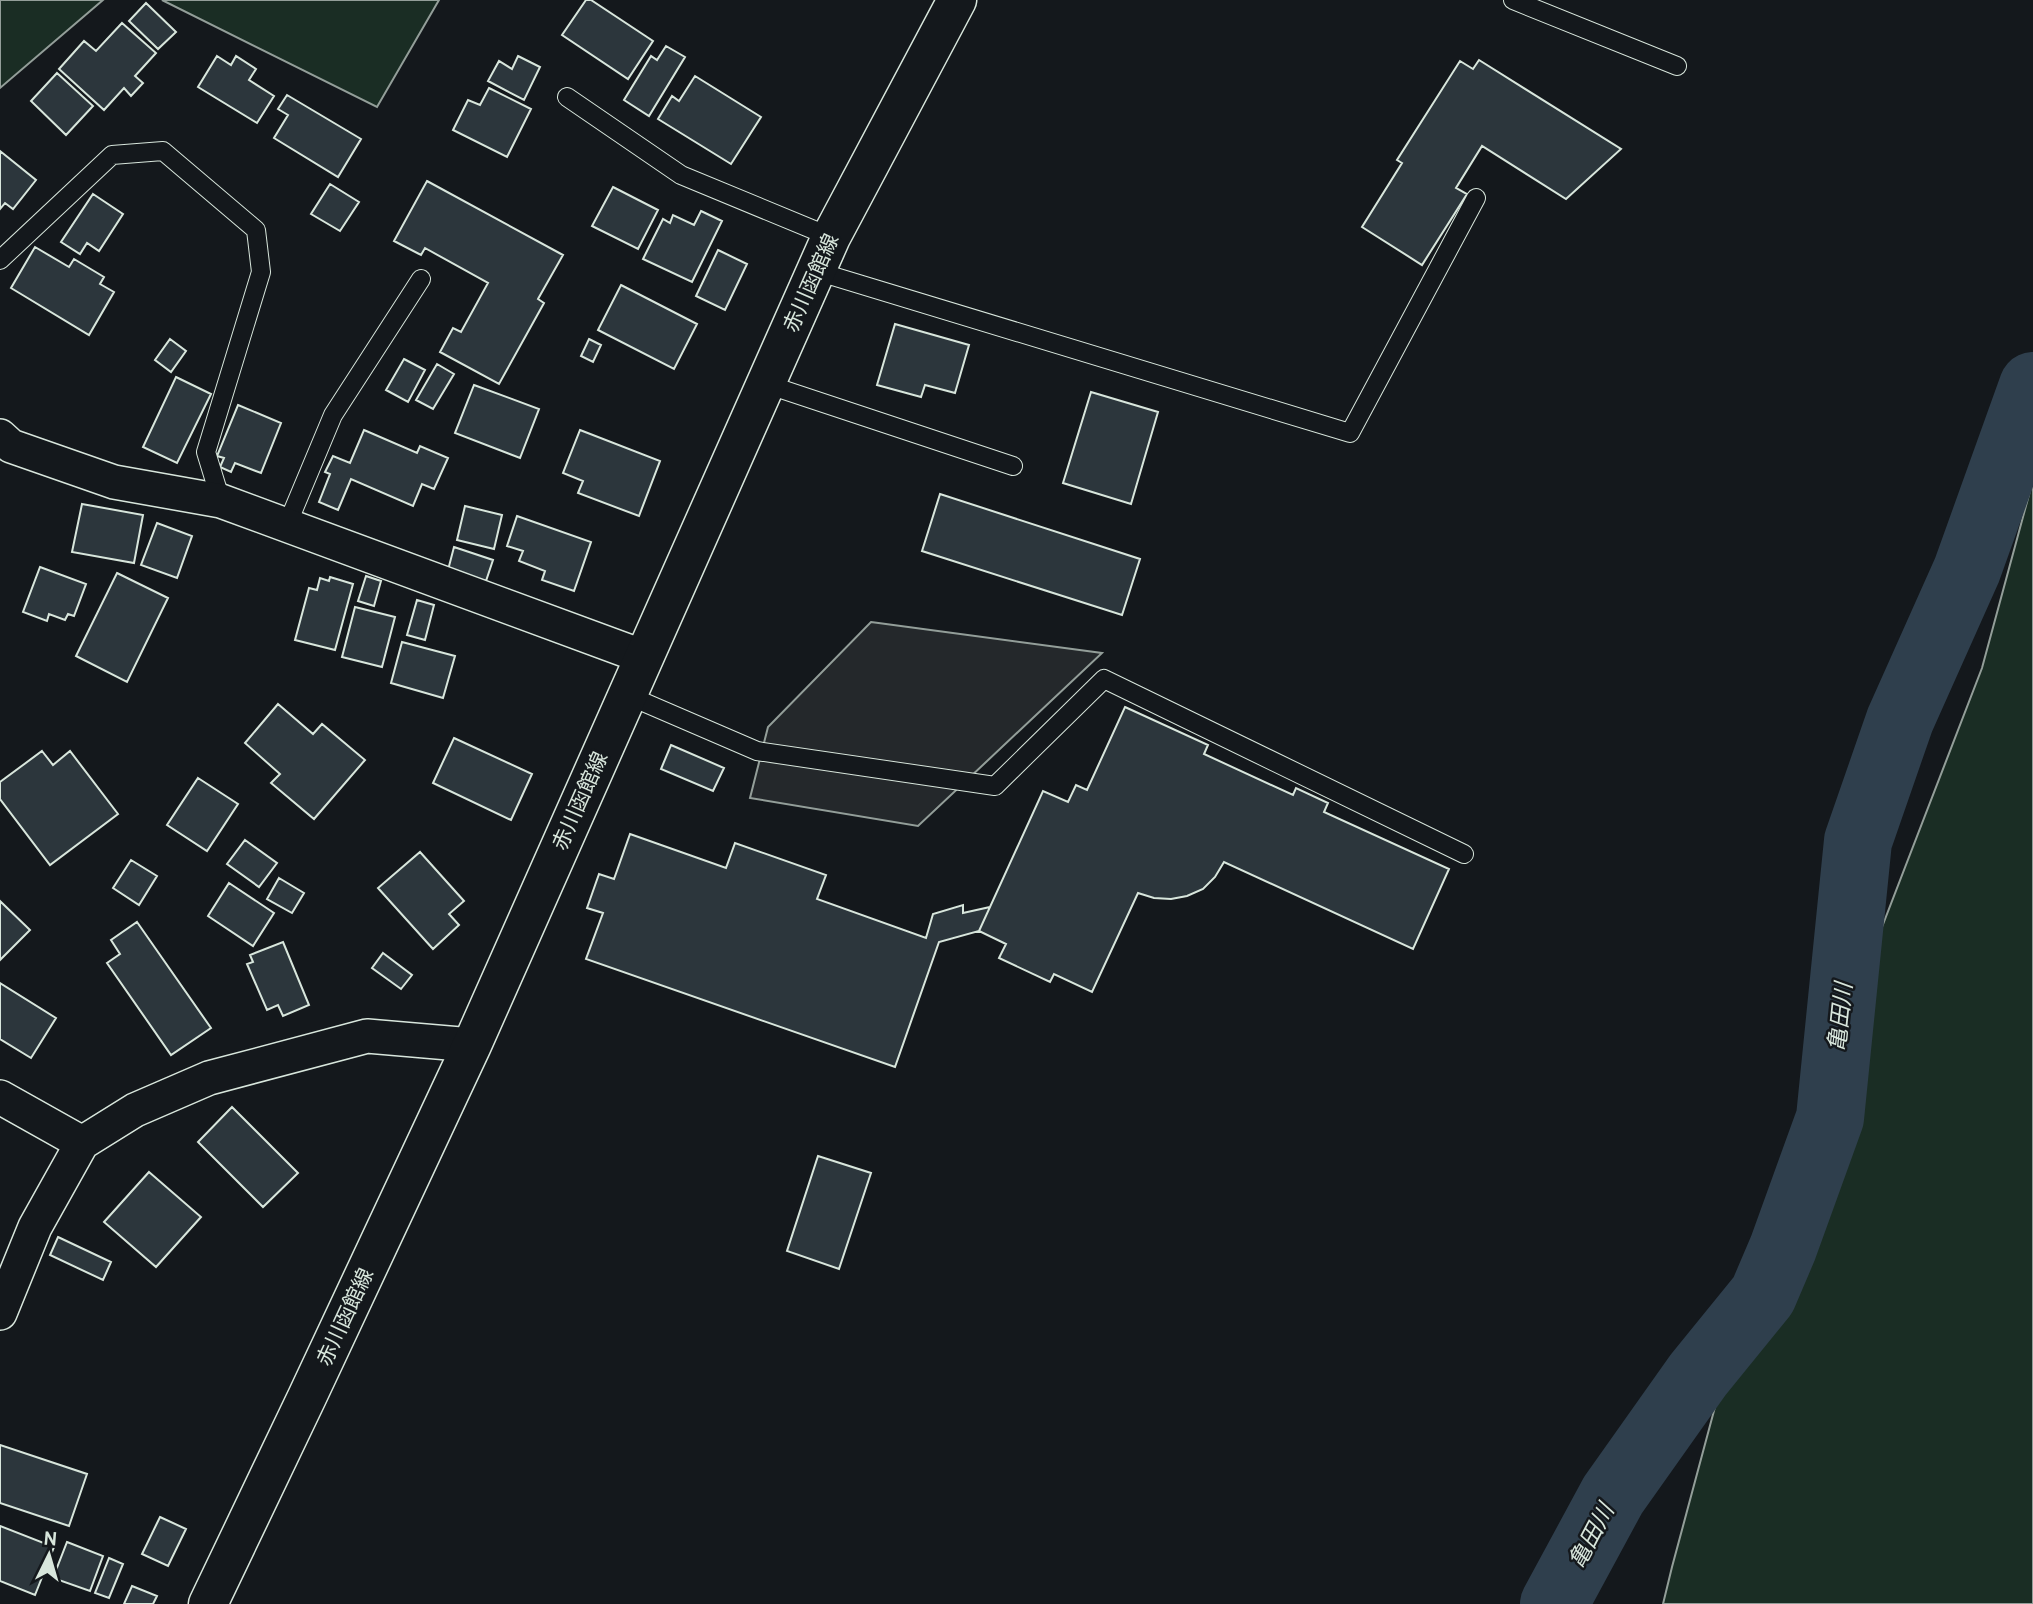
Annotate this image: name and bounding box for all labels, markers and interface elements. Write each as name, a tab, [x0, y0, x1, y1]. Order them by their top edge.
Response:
street label: 赤川函館線	[779, 230, 846, 337]
street label: 赤川函館線	[548, 748, 615, 855]
water label: 亀田川	[1824, 978, 1861, 1053]
street label: 赤川函館線	[312, 1264, 381, 1371]
water label: 亀田川	[1564, 1497, 1624, 1574]
north arrow	[14, 1520, 84, 1590]
text: N	[42, 1528, 58, 1553]

